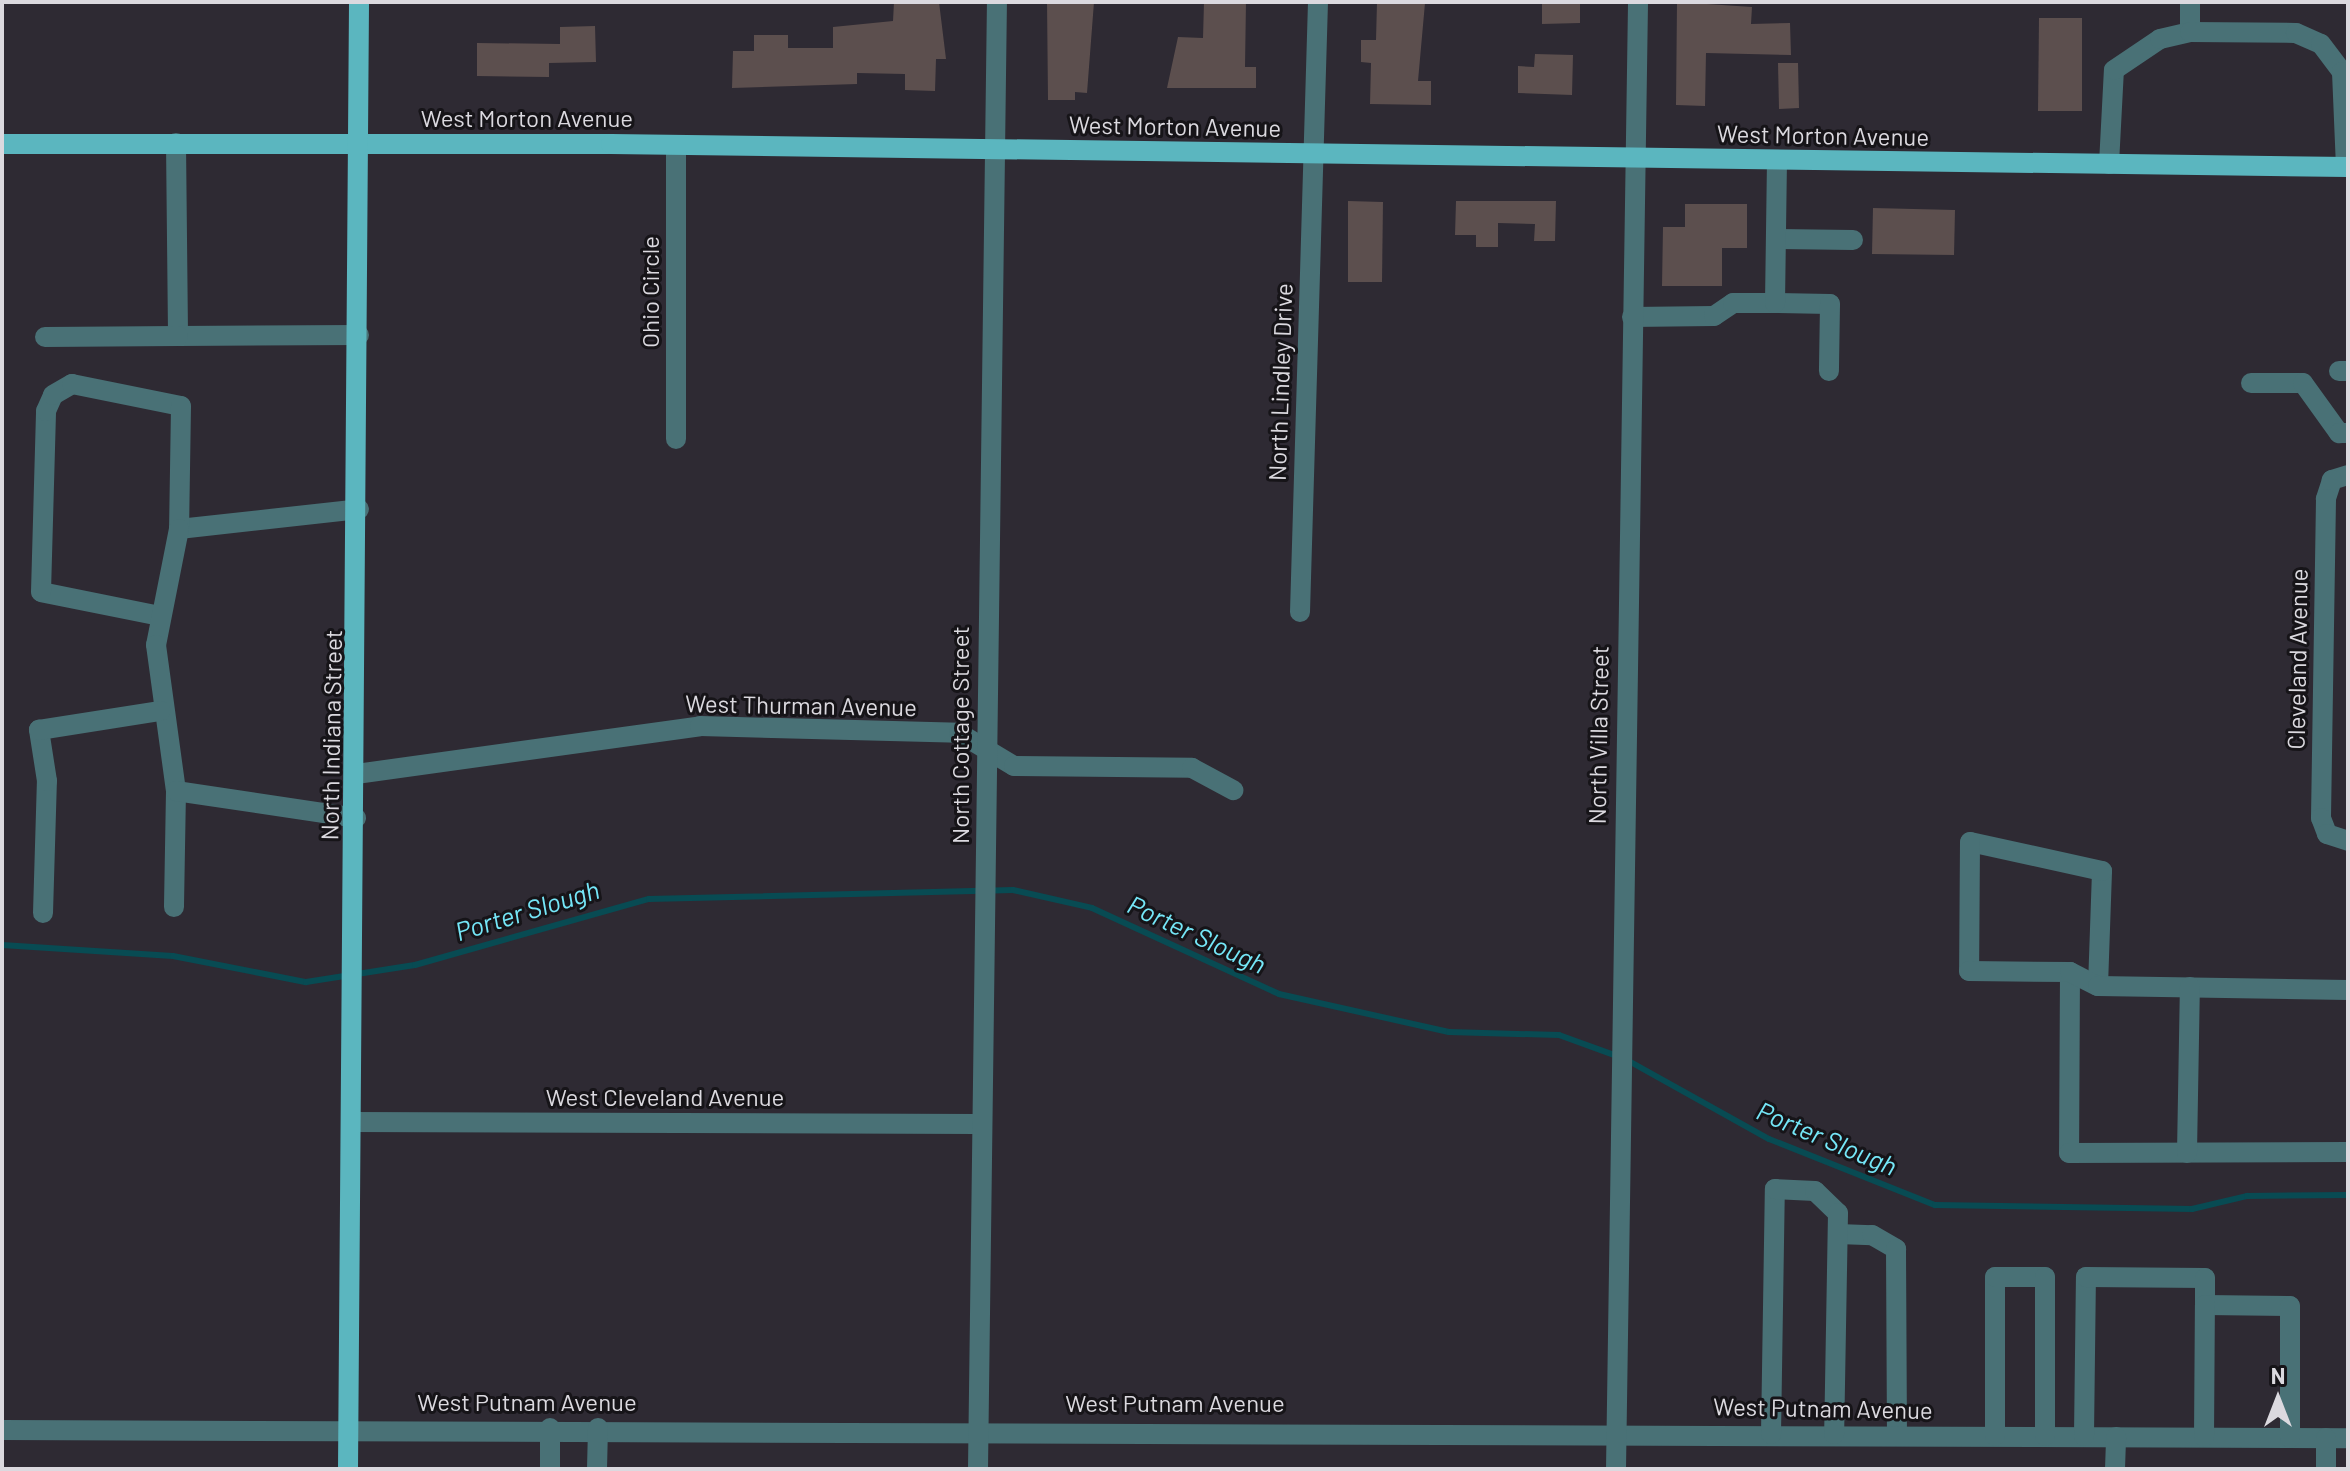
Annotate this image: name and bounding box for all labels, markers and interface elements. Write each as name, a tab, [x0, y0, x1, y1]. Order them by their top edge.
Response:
street label: West Morton Avenue	[421, 104, 633, 132]
street label: West Morton Avenue	[1069, 110, 1281, 142]
street label: West Morton Avenue	[1717, 119, 1929, 151]
street label: Ohio Circle	[636, 236, 664, 348]
street label: North Lindley Drive	[1262, 283, 1298, 481]
street label: Cleveland Avenue	[2281, 568, 2313, 750]
street label: North Cottage Street	[946, 626, 974, 844]
street label: North Indiana Street	[315, 629, 347, 841]
street label: North Villa Street	[1582, 645, 1614, 825]
street label: West Thurman Avenue	[685, 689, 917, 721]
water label: Porter Slough	[451, 873, 603, 947]
water label: Porter Slough	[1123, 888, 1271, 980]
street label: West Cleveland Avenue	[546, 1083, 784, 1111]
water label: Porter Slough	[1752, 1095, 1902, 1181]
north arrow	[2238, 1359, 2318, 1439]
text: N	[2271, 1362, 2285, 1388]
street label: West Putnam Avenue	[417, 1388, 637, 1416]
street label: West Putnam Avenue	[1065, 1389, 1285, 1417]
street label: West Putnam Avenue	[1713, 1392, 1933, 1424]

